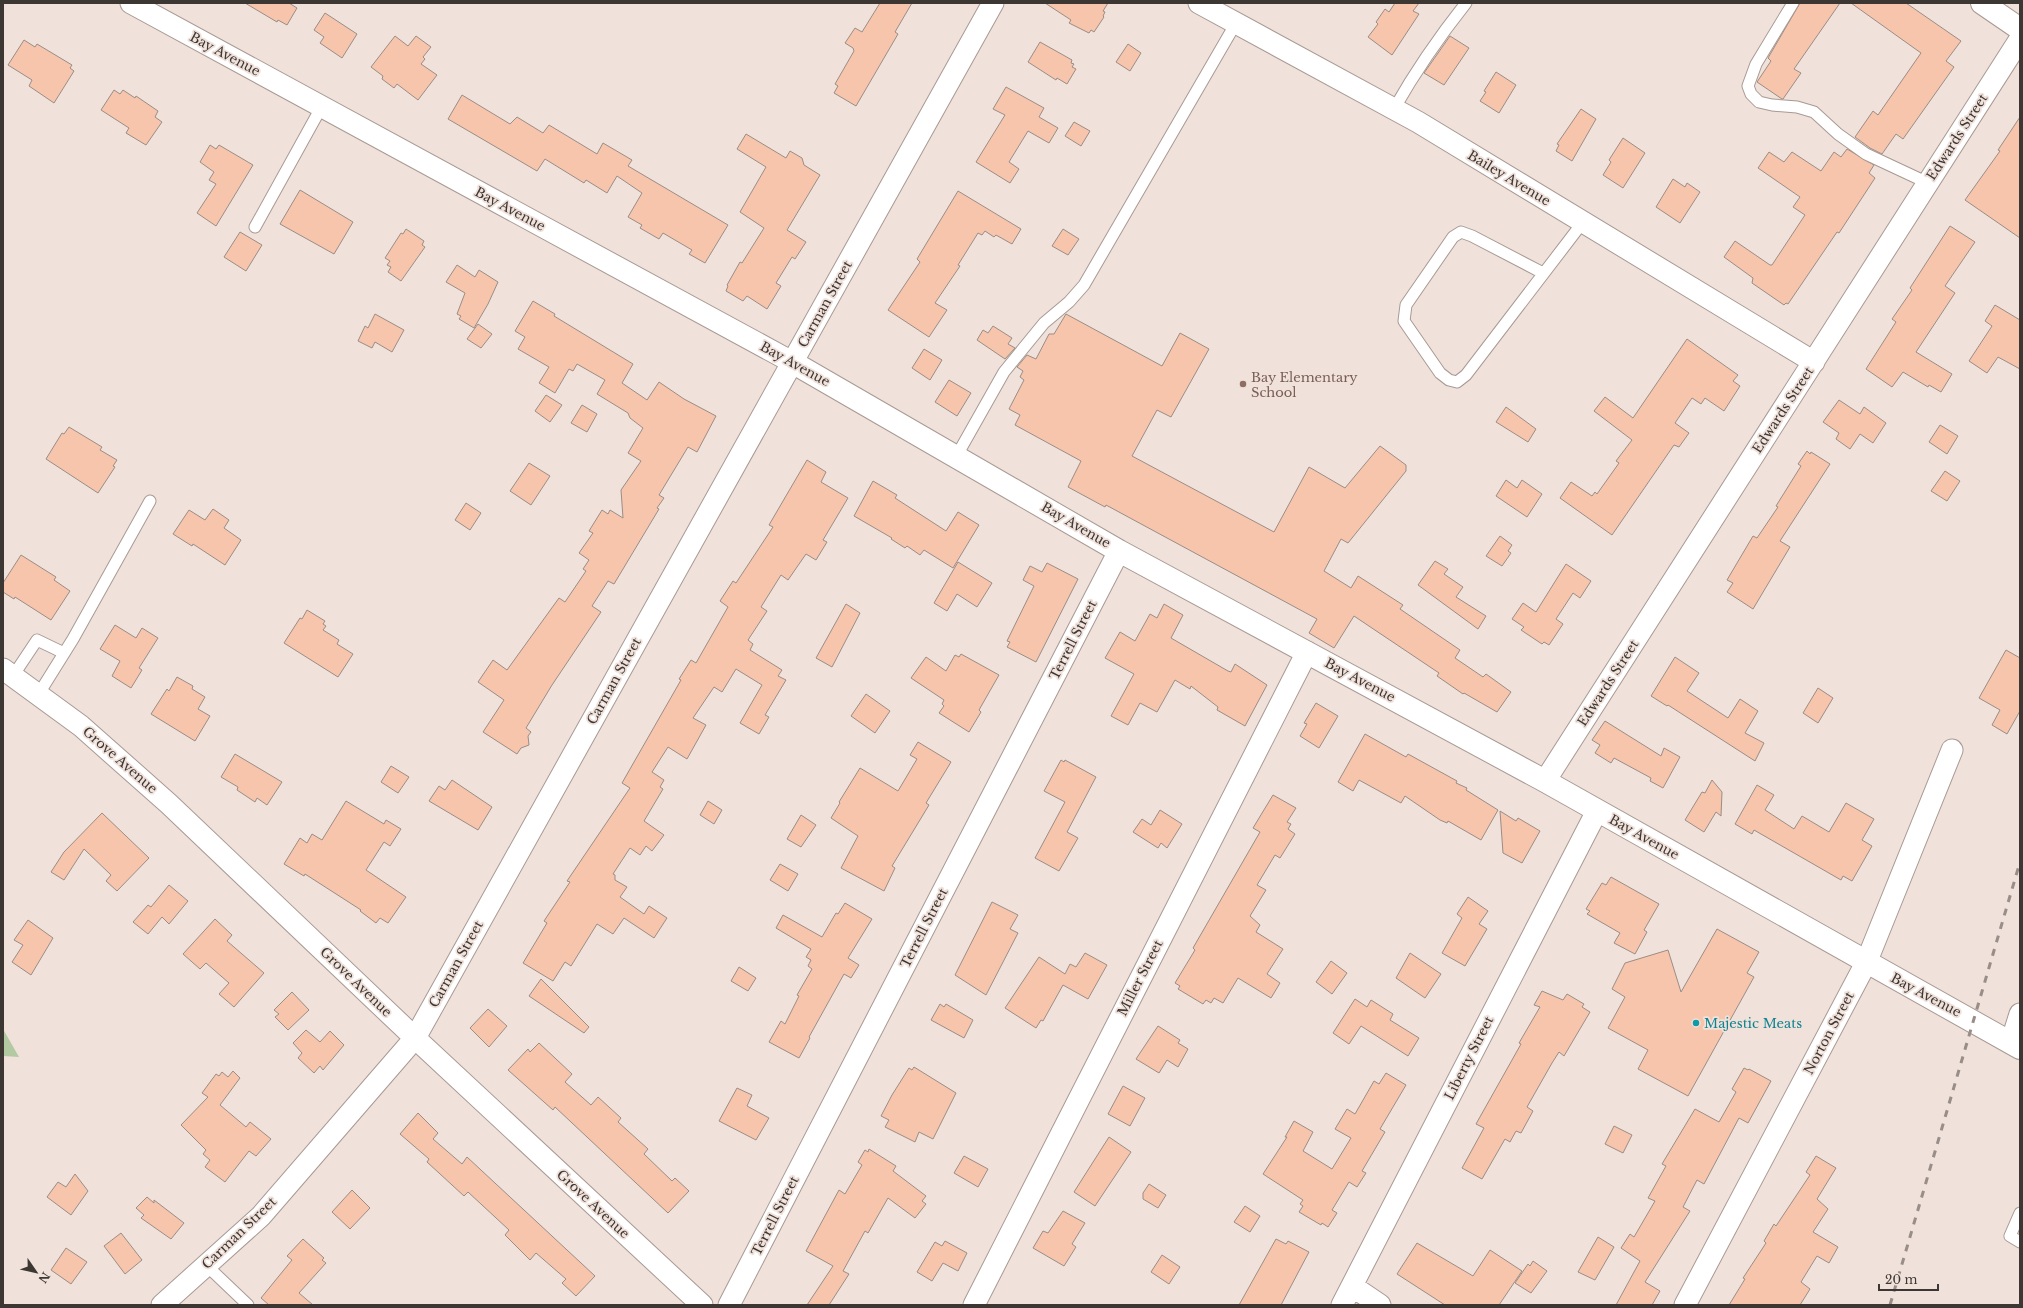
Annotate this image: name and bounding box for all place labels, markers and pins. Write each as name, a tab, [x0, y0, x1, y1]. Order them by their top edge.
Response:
place label: Bay Elementary School	[1251, 369, 1358, 401]
marker: Bay Elementary School	[1238, 379, 1248, 389]
place label: Majestic Meats	[1704, 1015, 1802, 1032]
marker: Majestic Meats	[1691, 1018, 1701, 1028]

